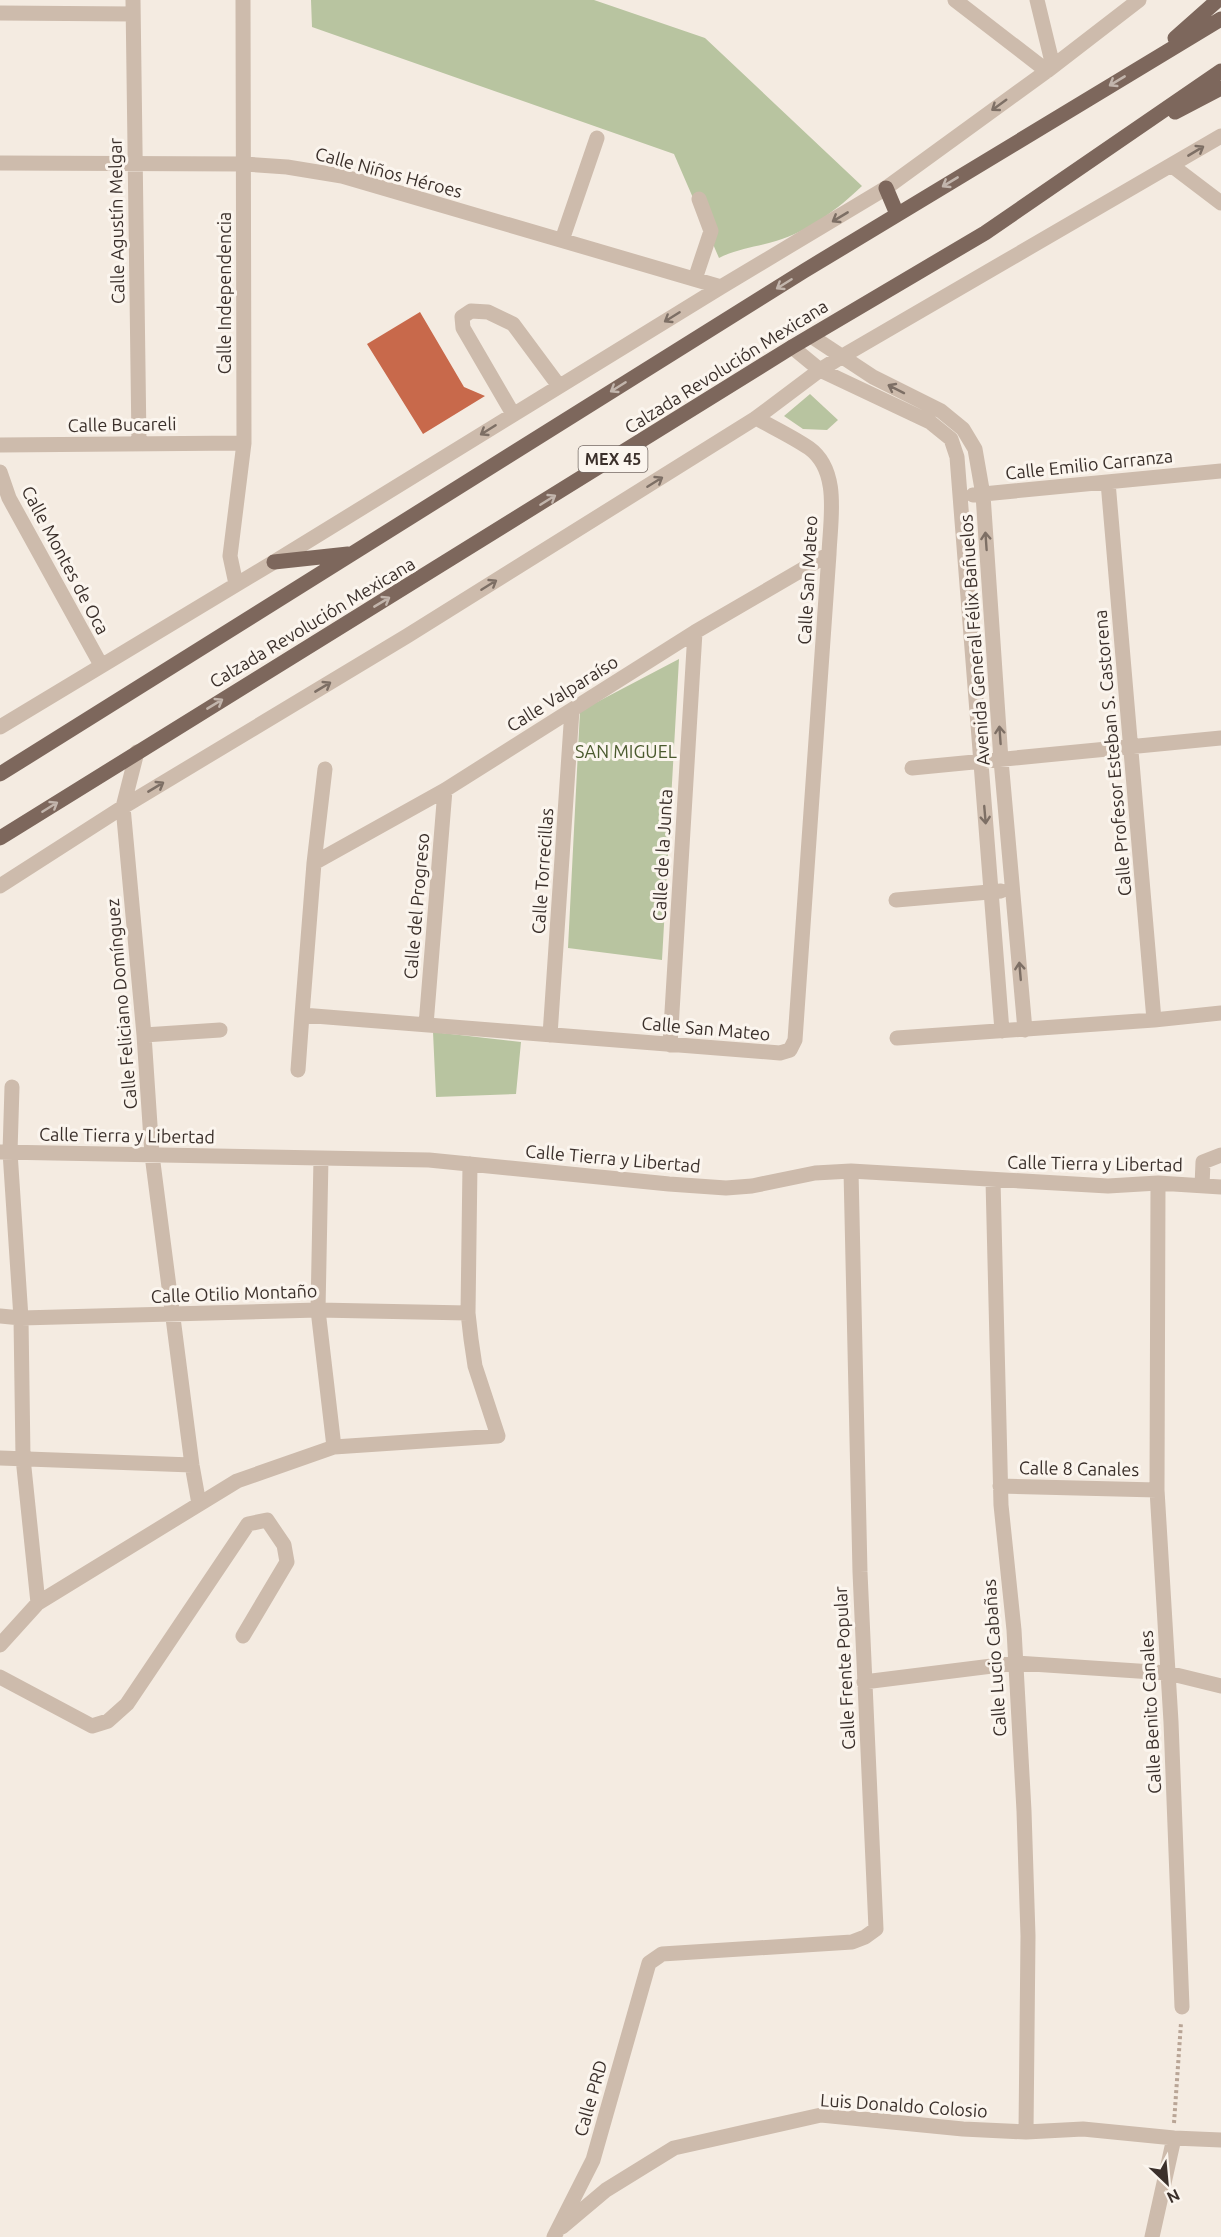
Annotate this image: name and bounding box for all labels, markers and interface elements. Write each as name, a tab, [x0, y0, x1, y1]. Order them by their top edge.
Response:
one-way arrow	[1109, 75, 1126, 87]
one-way arrow	[992, 99, 1008, 112]
street label: Calle Agustín Melgar	[105, 137, 127, 304]
street label: Calle Niños Héroes	[313, 143, 465, 201]
one-way arrow	[1187, 144, 1204, 156]
one-way arrow	[942, 176, 959, 188]
street label: Calle Independencia	[214, 212, 234, 374]
one-way arrow	[832, 212, 849, 224]
one-way arrow	[775, 277, 792, 290]
street label: Calzada Revolución Mexicana	[621, 295, 831, 437]
one-way arrow	[664, 311, 681, 323]
one-way arrow	[610, 381, 627, 394]
one-way arrow	[887, 382, 905, 394]
street label: Calle Bucareli	[67, 413, 177, 435]
one-way arrow	[480, 424, 497, 436]
street label: Calle Emilio Carranza	[1004, 445, 1174, 483]
road number: MEX 45	[578, 446, 648, 472]
one-way arrow	[646, 475, 663, 487]
street label: Calle Montes de Oca	[18, 482, 114, 638]
one-way arrow	[539, 493, 556, 506]
street label: Avenida General Félix Bañuelos	[955, 514, 993, 766]
street label: Calle San Mateo	[794, 515, 820, 645]
one-way arrow	[980, 531, 991, 551]
street label: Calzada Revolución Mexicana	[206, 553, 418, 691]
one-way arrow	[480, 579, 497, 591]
one-way arrow	[373, 596, 390, 608]
street label: Calle Profesor Esteban S. Castorena	[1090, 609, 1134, 897]
street label: Calle Valparaíso	[503, 651, 621, 735]
one-way arrow	[314, 680, 331, 692]
one-way arrow	[206, 698, 223, 710]
one-way arrow	[994, 726, 1005, 746]
park label: SAN MIGUEL	[575, 741, 677, 761]
one-way arrow	[147, 781, 164, 793]
street label: Calle de la Junta	[649, 788, 675, 922]
one-way arrow	[41, 800, 58, 813]
one-way arrow	[980, 804, 991, 824]
street label: Calle Torrecillas	[528, 807, 556, 935]
street label: Calle del Progreso	[400, 832, 432, 980]
street label: Calle Feliciano Domínguez	[102, 898, 140, 1110]
one-way arrow	[1014, 962, 1025, 982]
street label: Calle San Mateo	[641, 1012, 771, 1044]
street label: Calle Tierra y Libertad	[39, 1123, 215, 1147]
street label: Calle Tierra y Libertad	[524, 1140, 702, 1176]
street label: Calle Tierra y Libertad	[1007, 1151, 1183, 1175]
street label: Calle Otilio Montaño	[150, 1280, 318, 1306]
street label: Calle 8 Canales	[1019, 1457, 1140, 1479]
street label: Calle Lucio Cabañas	[978, 1578, 1009, 1738]
street label: Calle Frente Popular	[830, 1586, 858, 1750]
street label: Calle Benito Canales	[1136, 1630, 1164, 1794]
street label: Calle PRD	[570, 2058, 610, 2138]
street label: Luis Donaldo Colosio	[820, 2089, 988, 2121]
north arrow	[1137, 2153, 1197, 2213]
text: N	[1164, 2186, 1183, 2207]

